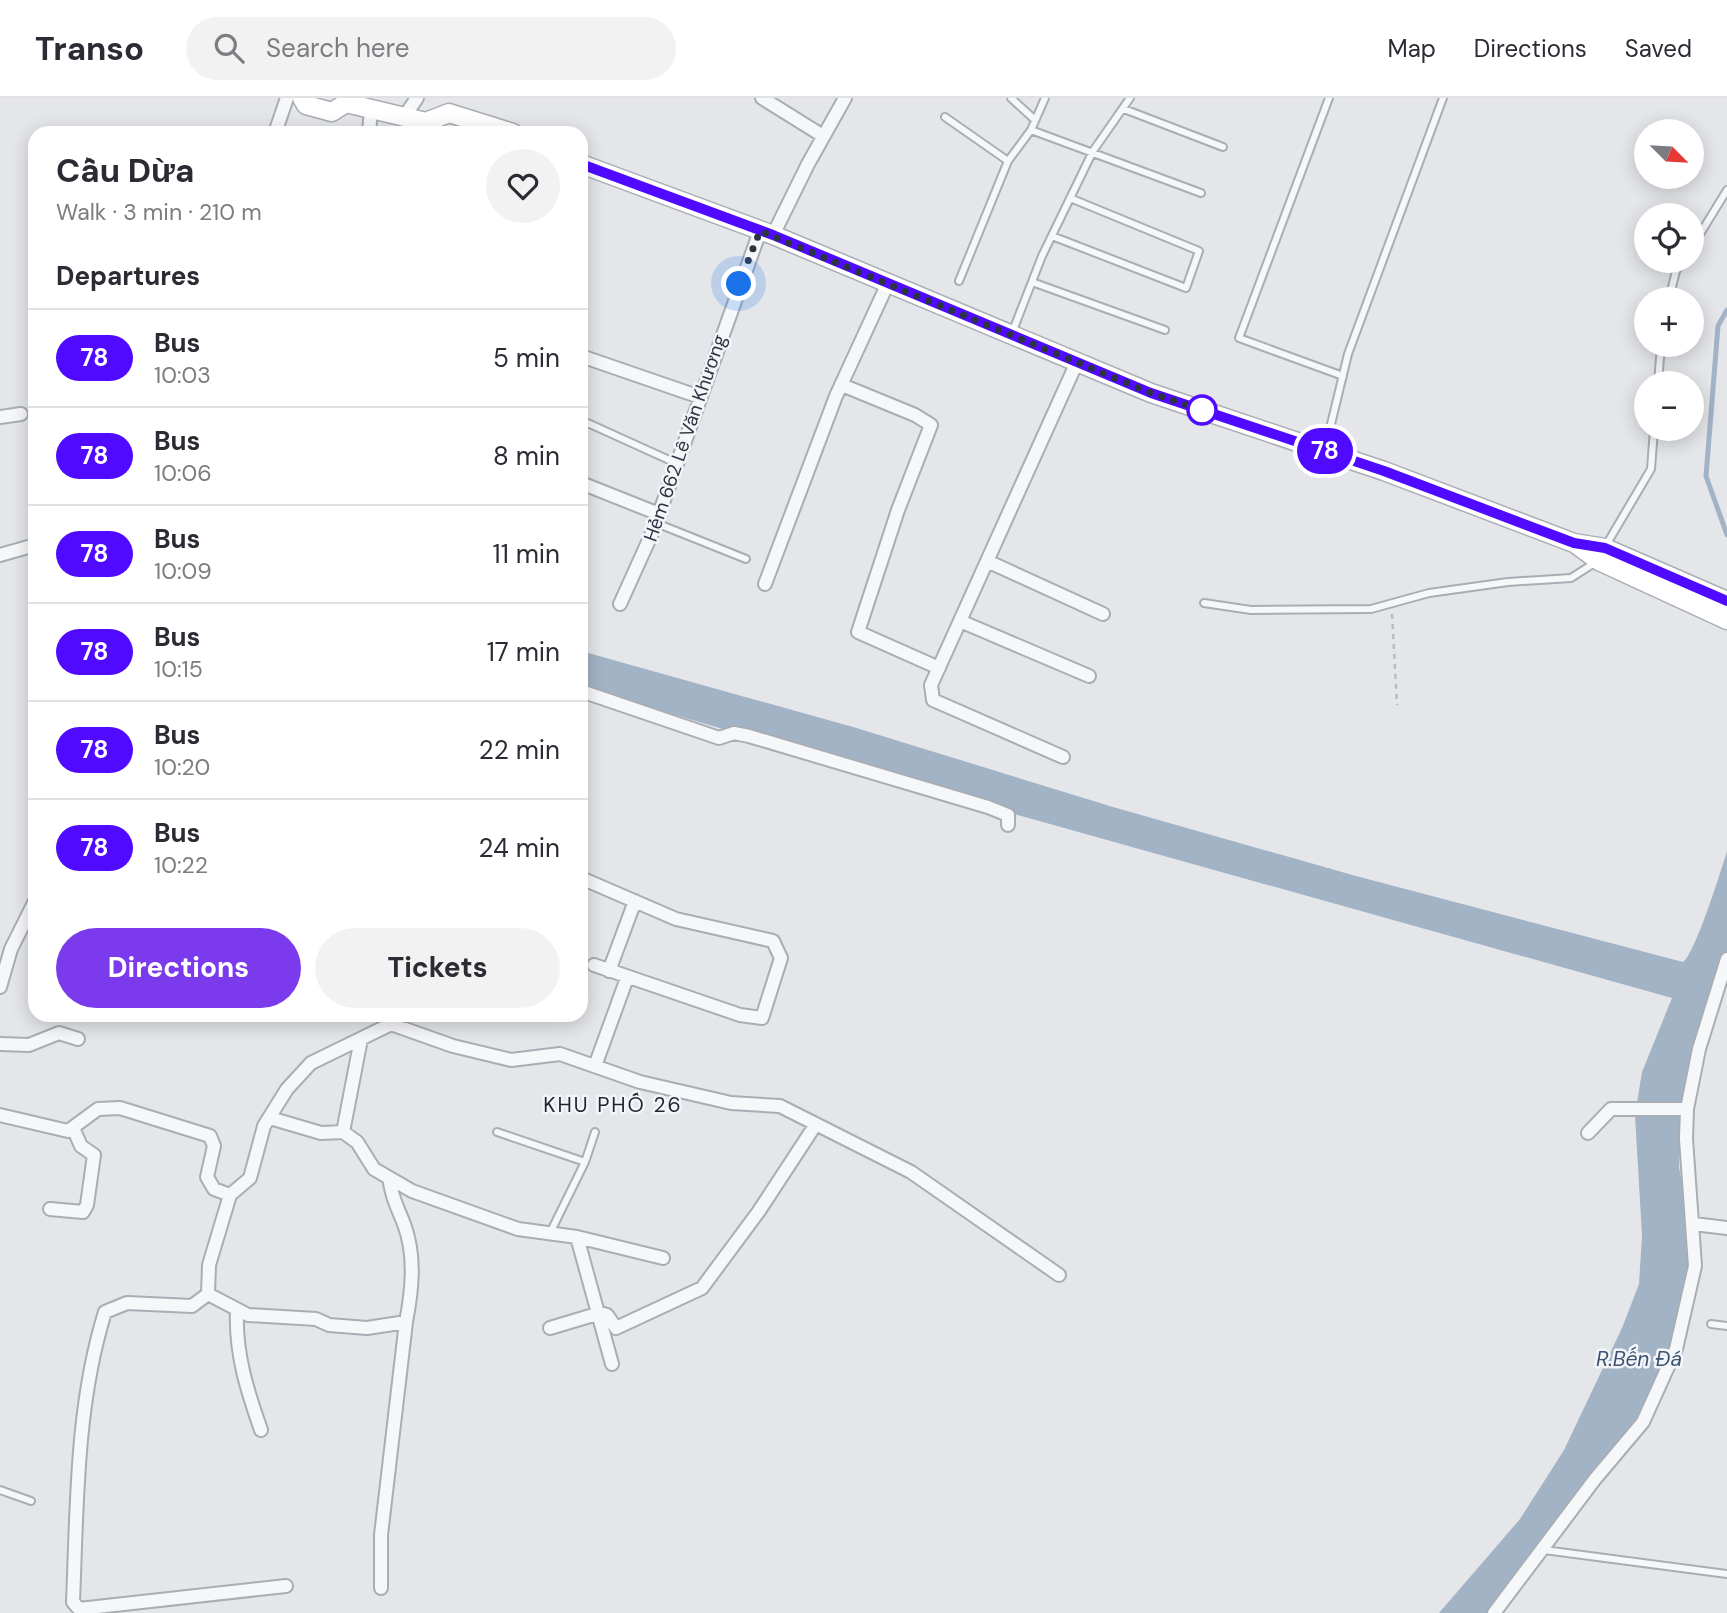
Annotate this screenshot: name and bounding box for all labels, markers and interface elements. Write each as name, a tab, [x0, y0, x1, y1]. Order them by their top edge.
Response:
search box	[186, 17, 676, 80]
text: Transo	[35, 27, 144, 70]
icon: search	[210, 29, 248, 67]
text: Search here	[266, 31, 410, 65]
text: Map	[1388, 33, 1436, 64]
text: Directions	[1474, 33, 1587, 64]
text: Saved	[1625, 33, 1692, 64]
north arrow	[1634, 119, 1704, 189]
map controls	[1634, 119, 1704, 441]
text: Cầu Dừa	[56, 149, 194, 192]
button: heart	[486, 149, 560, 223]
text: Walk · 3 min · 210 m	[56, 197, 262, 227]
button: locate	[1634, 203, 1704, 273]
text: Departures	[56, 259, 200, 293]
your location	[721, 266, 756, 301]
button: +	[1634, 287, 1704, 357]
text: Bus	[154, 326, 200, 360]
street label: Hẻm 662 Lê Văn Khương	[638, 331, 732, 545]
text: 5 min	[493, 341, 560, 375]
text: 78	[81, 342, 108, 373]
text: 10:03	[154, 360, 211, 390]
button: −	[1634, 371, 1704, 441]
unlabelled marker	[1187, 395, 1217, 425]
text: Bus	[154, 424, 200, 458]
line badge: 78	[1294, 428, 1356, 474]
text: 78	[1311, 435, 1339, 466]
text: 8 min	[493, 439, 560, 473]
text: 78	[81, 440, 108, 471]
text: 10:06	[154, 458, 212, 488]
text: Bus	[154, 522, 200, 556]
text: 11 min	[493, 537, 560, 571]
text: 78	[81, 538, 108, 569]
text: 10:09	[154, 556, 212, 586]
text: Bus	[154, 620, 200, 654]
text: 17 min	[487, 635, 560, 669]
text: 78	[81, 636, 108, 667]
text: 10:15	[154, 654, 203, 684]
text: Bus	[154, 718, 200, 752]
text: 22 min	[479, 733, 560, 767]
text: 78	[81, 734, 108, 765]
text: 10:20	[154, 752, 210, 782]
text: Bus	[154, 816, 200, 850]
text: 24 min	[478, 831, 560, 865]
text: 78	[81, 832, 108, 863]
text: 10:22	[154, 850, 208, 880]
button: Directions	[56, 928, 301, 1008]
button: Tickets	[315, 928, 560, 1008]
district label: KHU PHỐ 26	[543, 1091, 683, 1119]
water label: R.Bến Đá	[1596, 1345, 1682, 1373]

